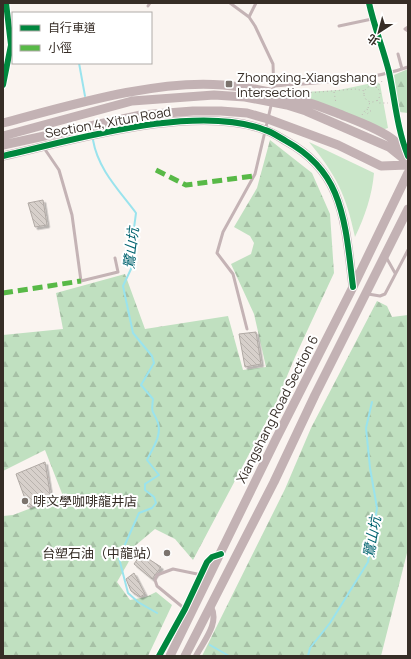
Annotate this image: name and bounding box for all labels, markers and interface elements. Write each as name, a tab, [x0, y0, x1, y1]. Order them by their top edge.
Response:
legend	[12, 12, 152, 64]
north arrow	[359, 12, 399, 52]
text: 自行車道	[48, 19, 96, 36]
text: 北	[364, 31, 382, 50]
text: 小徑	[48, 39, 72, 56]
place label: Zhongxing-Xiangshang Intersection	[237, 68, 377, 101]
marker: Zhongxing-Xiangshang Intersection	[224, 79, 234, 89]
street label: Section 4, Xitun Road	[44, 102, 172, 142]
water label: 鷺山坑	[119, 224, 143, 270]
street label: Xiangshang Road Section 6	[232, 332, 322, 486]
place label: 啡文學咖啡龍井店	[33, 492, 137, 510]
marker: 啡文學咖啡龍井店	[20, 496, 30, 506]
water label: 鷺山坑	[359, 513, 385, 559]
place label: 台塑石油（中龍站）	[42, 544, 159, 562]
marker: 台塑石油（中龍站）	[162, 548, 172, 558]

